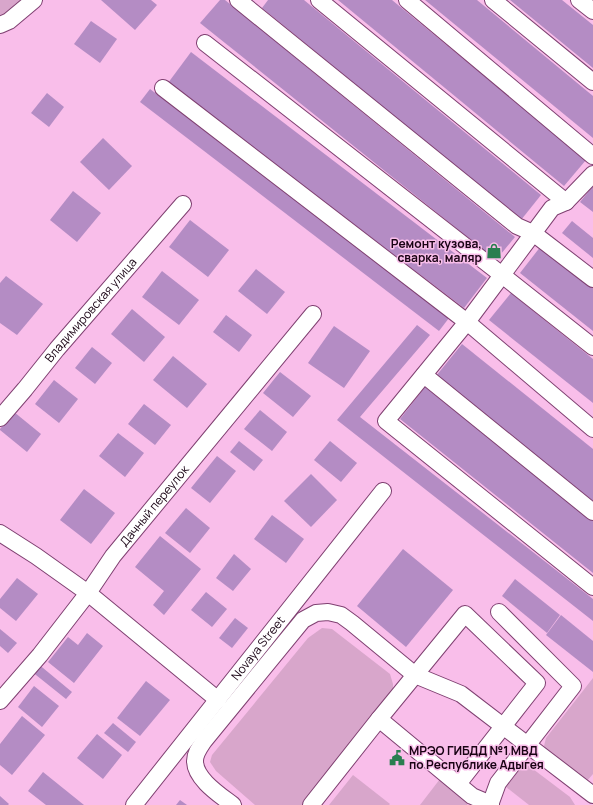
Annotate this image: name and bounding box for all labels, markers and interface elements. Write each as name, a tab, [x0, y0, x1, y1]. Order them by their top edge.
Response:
place label: Ремонт кузова, сварка, маляр	[391, 235, 482, 266]
shop icon: Ремонт кузова, сварка, маляр	[485, 242, 503, 260]
street label: Владимировская улица	[41, 254, 140, 366]
street label: Дачный переулок	[115, 461, 193, 550]
street label: Novaya Street	[227, 612, 289, 684]
place label: МРЭО ГИБДД №1 МВД по Республике Адыгея	[409, 742, 544, 773]
public building icon: МРЭО ГИБДД №1 МВД по Республике Адыгея	[388, 749, 406, 767]

